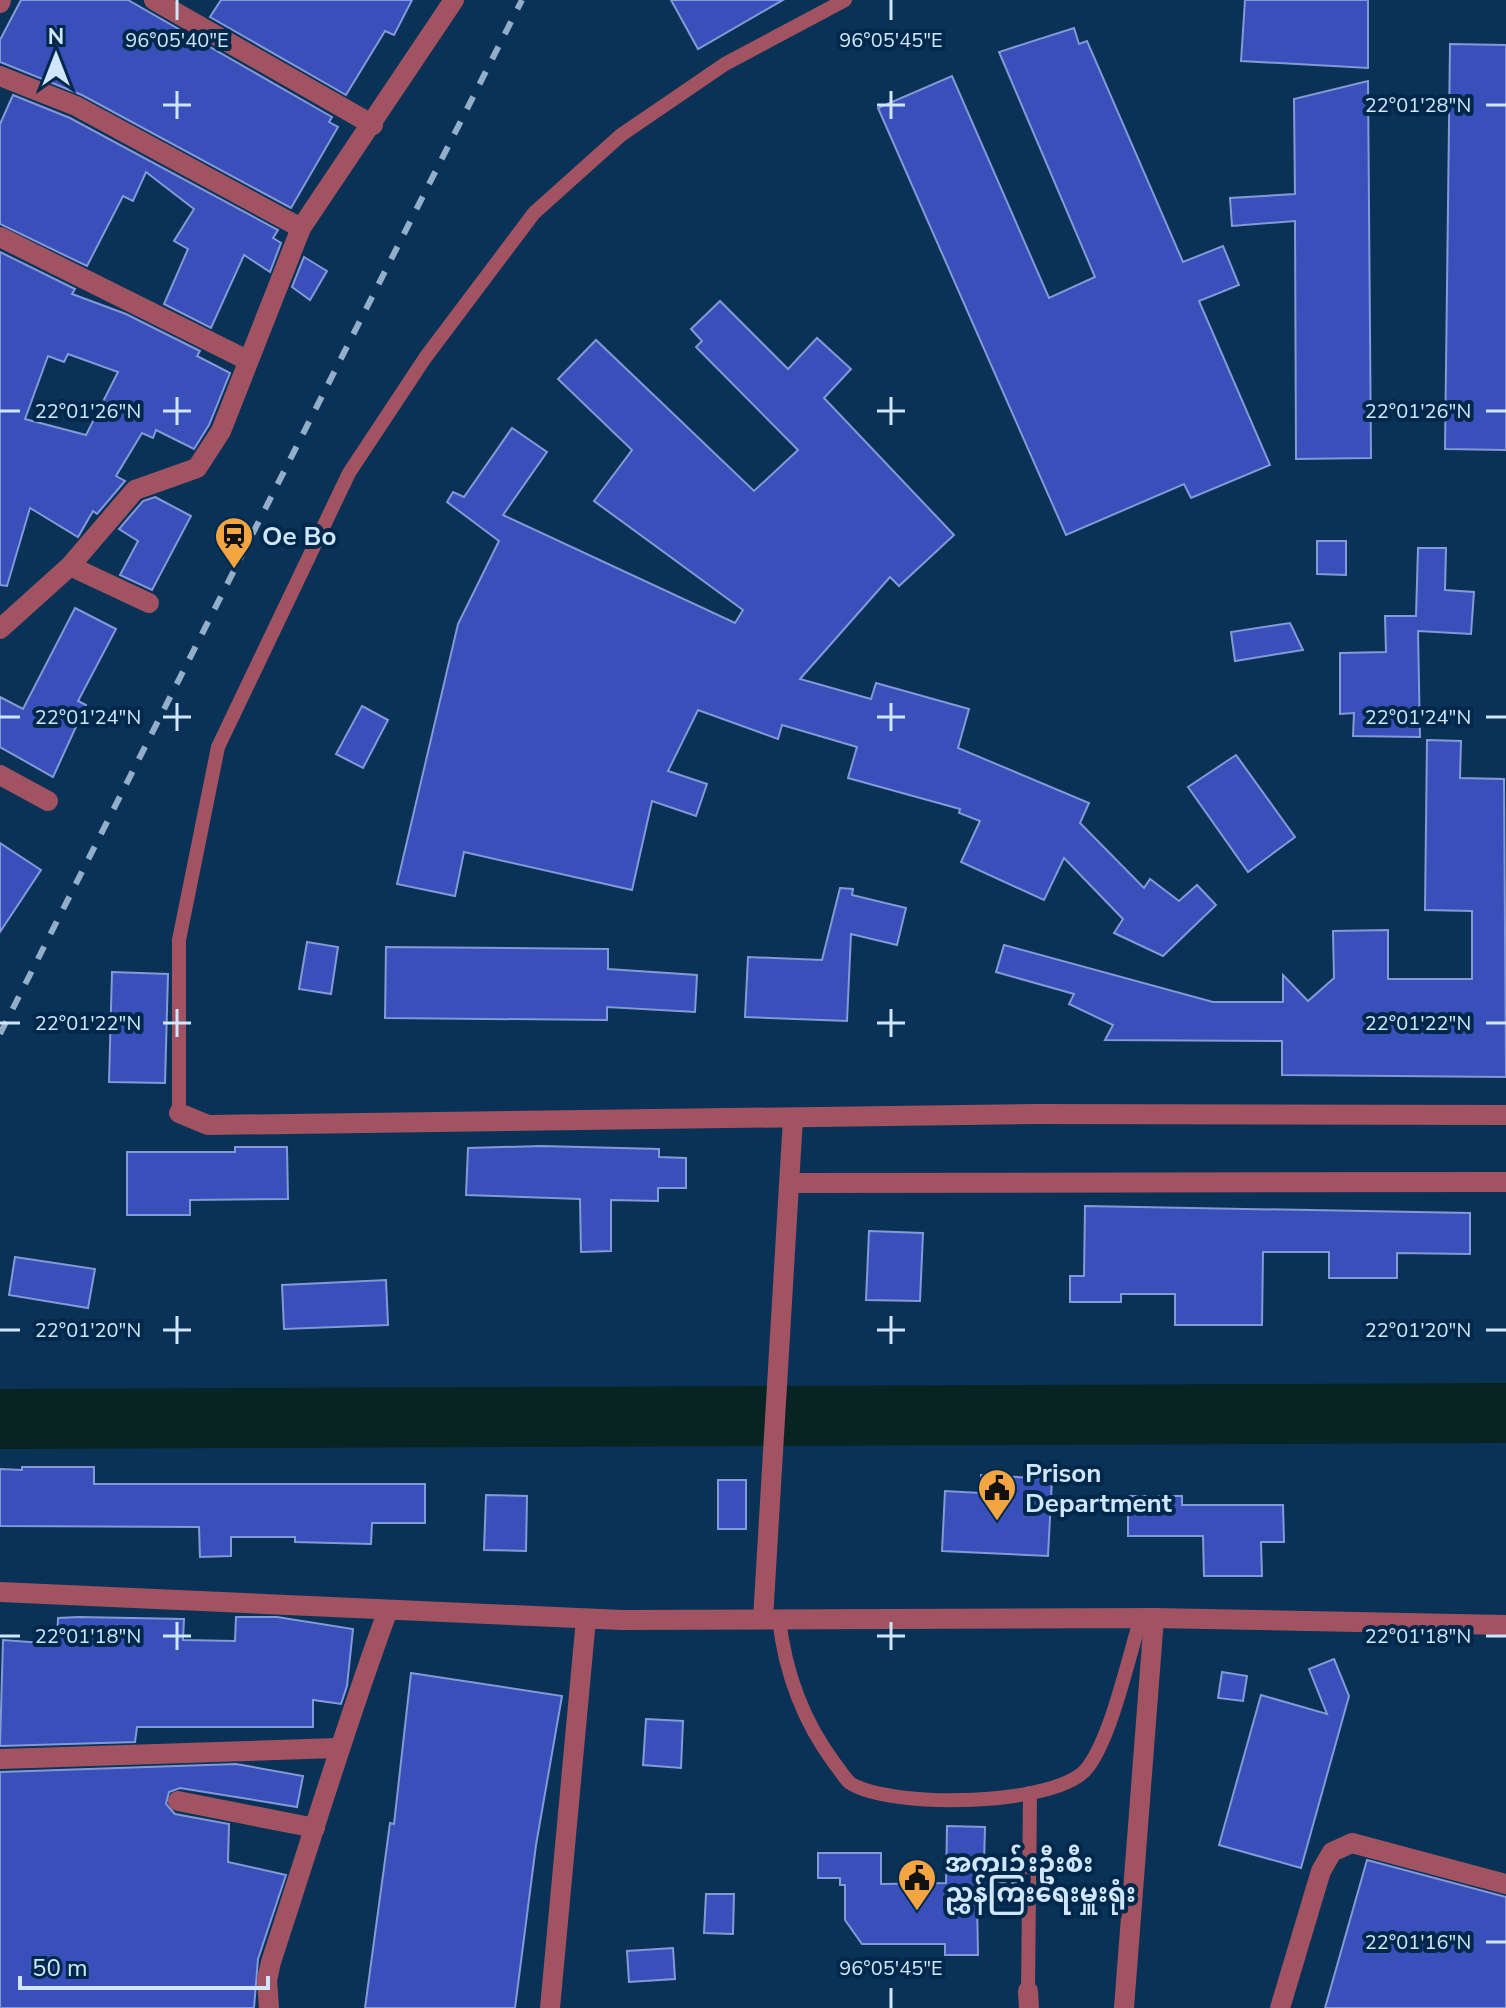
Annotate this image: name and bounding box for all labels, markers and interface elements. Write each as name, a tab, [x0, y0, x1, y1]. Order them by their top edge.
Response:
north arrow	[16, 16, 96, 96]
text: N	[48, 22, 64, 52]
text: 96°05'40"E	[125, 27, 229, 54]
text: 96°05'45"E	[839, 27, 943, 54]
text: 22°01'28"N	[1365, 92, 1471, 119]
text: 22°01'26"N	[35, 398, 141, 425]
text: 22°01'26"N	[1365, 398, 1471, 425]
station icon: Oe Bo	[213, 515, 255, 570]
place label: Oe Bo	[262, 519, 336, 554]
text: 22°01'24"N	[35, 704, 141, 731]
text: 22°01'24"N	[1365, 704, 1471, 731]
text: 22°01'22"N	[35, 1010, 141, 1037]
text: 22°01'22"N	[1365, 1010, 1471, 1037]
text: 22°01'20"N	[35, 1317, 141, 1344]
text: 22°01'20"N	[1365, 1317, 1471, 1344]
place label: Prison Department	[1025, 1456, 1173, 1521]
public building icon: Prison Department	[976, 1467, 1018, 1522]
text: 22°01'18"N	[35, 1623, 141, 1650]
text: 22°01'18"N	[1365, 1623, 1471, 1650]
place label: အကျဉ်းဦးစီး ညွှန်ကြးရေးမှူးရုံး	[945, 1844, 1136, 1915]
public building icon: အကျဉ်းဦးစီး ညွှန်ကြးရေးမှူးရုံး	[896, 1857, 938, 1912]
text: 22°01'16"N	[1365, 1929, 1471, 1956]
scale bar	[20, 1940, 268, 1990]
text: 50 m	[32, 1952, 88, 1984]
text: 96°05'45"E	[839, 1955, 943, 1982]

